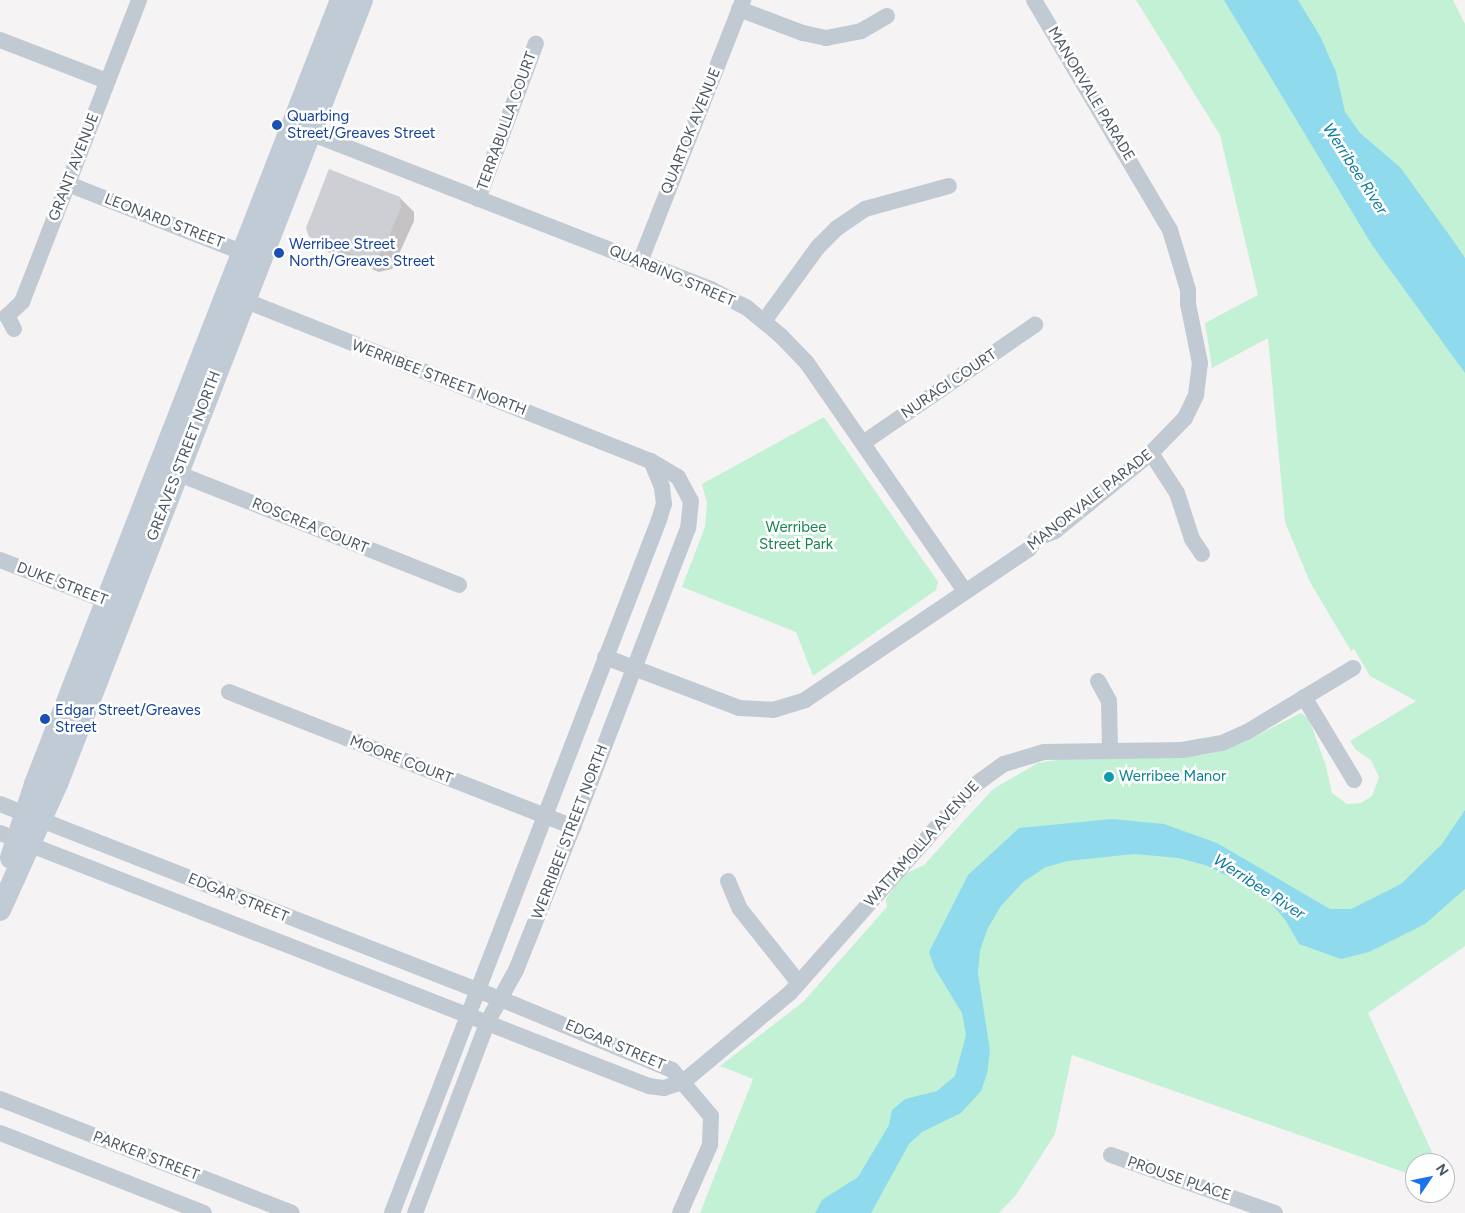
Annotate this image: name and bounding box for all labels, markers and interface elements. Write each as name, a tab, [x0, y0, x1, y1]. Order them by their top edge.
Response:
street label: MANORVALE PARADE	[1044, 24, 1138, 164]
street label: TERRABULLA COURT	[474, 49, 540, 193]
street label: QUARTOK AVENUE	[657, 65, 725, 197]
place label: Quarbing Street/Greaves Street	[287, 107, 436, 142]
street label: GRANT AVENUE	[45, 110, 103, 224]
marker: Quarbing Street/Greaves Street	[271, 119, 283, 131]
water label: Werribee River	[1318, 120, 1392, 218]
street label: LEONARD STREET	[102, 190, 226, 252]
place label: Werribee Street North/Greaves Street	[289, 235, 435, 270]
street label: QUARBING STREET	[606, 241, 738, 311]
marker: Werribee Street North/Greaves Street	[273, 247, 285, 259]
street label: WERRIBEE STREET NORTH	[349, 336, 529, 420]
street label: NURAGI COURT	[898, 346, 1000, 422]
street label: GREAVES STREET NORTH	[143, 369, 225, 543]
street label: MANORVALE PARADE	[1024, 446, 1156, 554]
street label: ROSCREA COURT	[249, 494, 371, 558]
park label: Werribee Street Park	[759, 518, 833, 553]
street label: DUKE STREET	[14, 558, 110, 610]
place label: Edgar Street/Greaves Street	[55, 701, 201, 736]
marker: Edgar Street/Greaves Street	[39, 713, 51, 725]
street label: MOORE COURT	[347, 732, 455, 788]
street label: WERRIBEE STREET NORTH	[528, 742, 612, 922]
place label: Werribee Manor	[1119, 768, 1226, 786]
marker: Werribee Manor	[1103, 771, 1115, 783]
street label: WATTAMOLLA AVENUE	[861, 777, 983, 911]
water label: Werribee River	[1210, 850, 1308, 924]
street label: EDGAR STREET	[185, 870, 291, 926]
street label: EDGAR STREET	[562, 1016, 668, 1074]
street label: PARKER STREET	[90, 1127, 202, 1185]
street label: PROUSE PLACE	[1125, 1153, 1233, 1205]
north arrow	[1405, 1153, 1455, 1203]
text: N	[1432, 1161, 1452, 1179]

